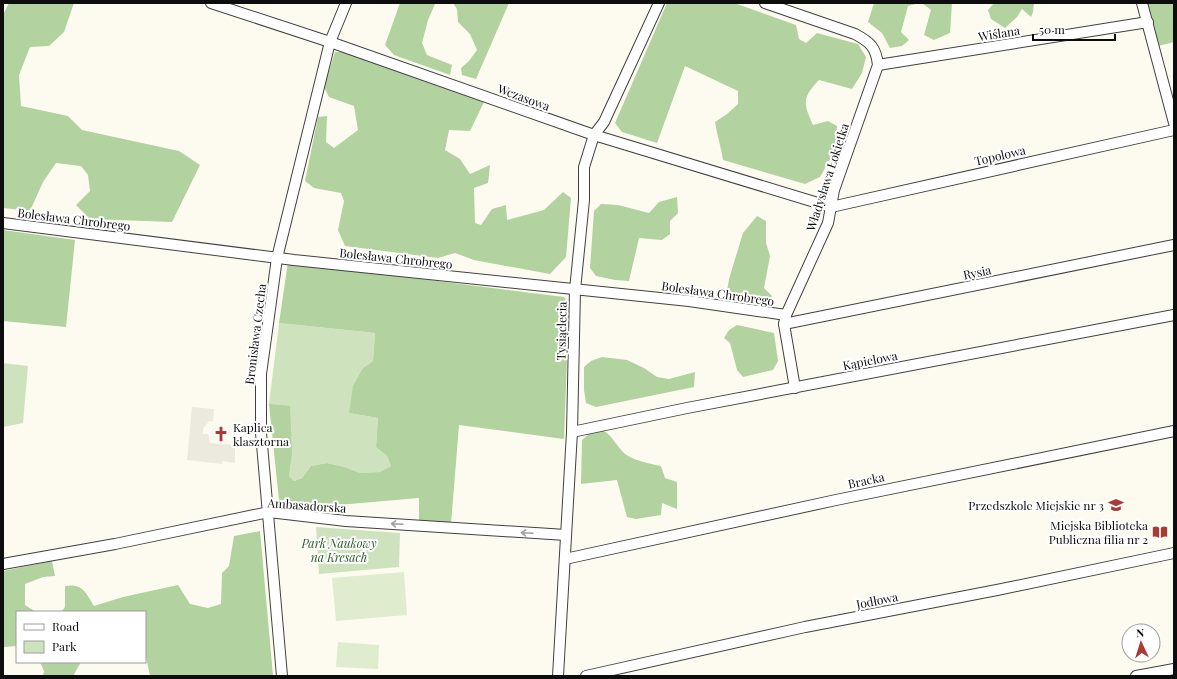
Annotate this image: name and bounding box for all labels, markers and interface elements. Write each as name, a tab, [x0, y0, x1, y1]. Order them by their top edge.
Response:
scale bar	[1033, 16, 1115, 42]
text: 50 m	[1039, 21, 1065, 37]
street label: Wiślana	[976, 22, 1021, 44]
street label: Wczasowa	[495, 80, 552, 114]
street label: Władysława Łokietka	[802, 121, 852, 234]
street label: Topolowa	[973, 141, 1027, 169]
street label: Bolesława Chrobrego	[17, 204, 132, 234]
street label: Bolesława Chrobrego	[339, 244, 454, 272]
street label: Rysia	[961, 261, 993, 283]
street label: Bolesława Chrobrego	[661, 277, 776, 309]
street label: Bronisława Czecha	[241, 283, 269, 385]
street label: Tysiąclecia	[552, 301, 570, 361]
street label: Kąpielowa	[841, 347, 899, 373]
place label: Kaplica klasztorna	[233, 419, 289, 449]
church icon: Kaplica klasztorna	[212, 425, 230, 443]
street label: Bracka	[846, 468, 886, 492]
street label: Ambasadorska	[266, 494, 347, 516]
school or university icon: Przedszkole Miejskie nr 3	[1107, 496, 1125, 514]
place label: Przedszkole Miejskie nr 3	[968, 497, 1104, 513]
place label: Miejska Biblioteka Publiczna filia nr 2	[1049, 517, 1148, 547]
one-way arrow	[391, 520, 404, 528]
library icon: Miejska Biblioteka Publiczna filia nr 2	[1151, 523, 1169, 541]
one-way arrow	[521, 529, 534, 536]
park label: Park Naukowy na Kresach	[300, 535, 377, 565]
street label: Jodłowa	[854, 588, 899, 612]
legend	[16, 611, 146, 663]
text: Road	[52, 618, 79, 634]
north arrow	[1121, 623, 1161, 663]
text: N	[1136, 625, 1145, 640]
text: Park	[52, 638, 77, 654]

